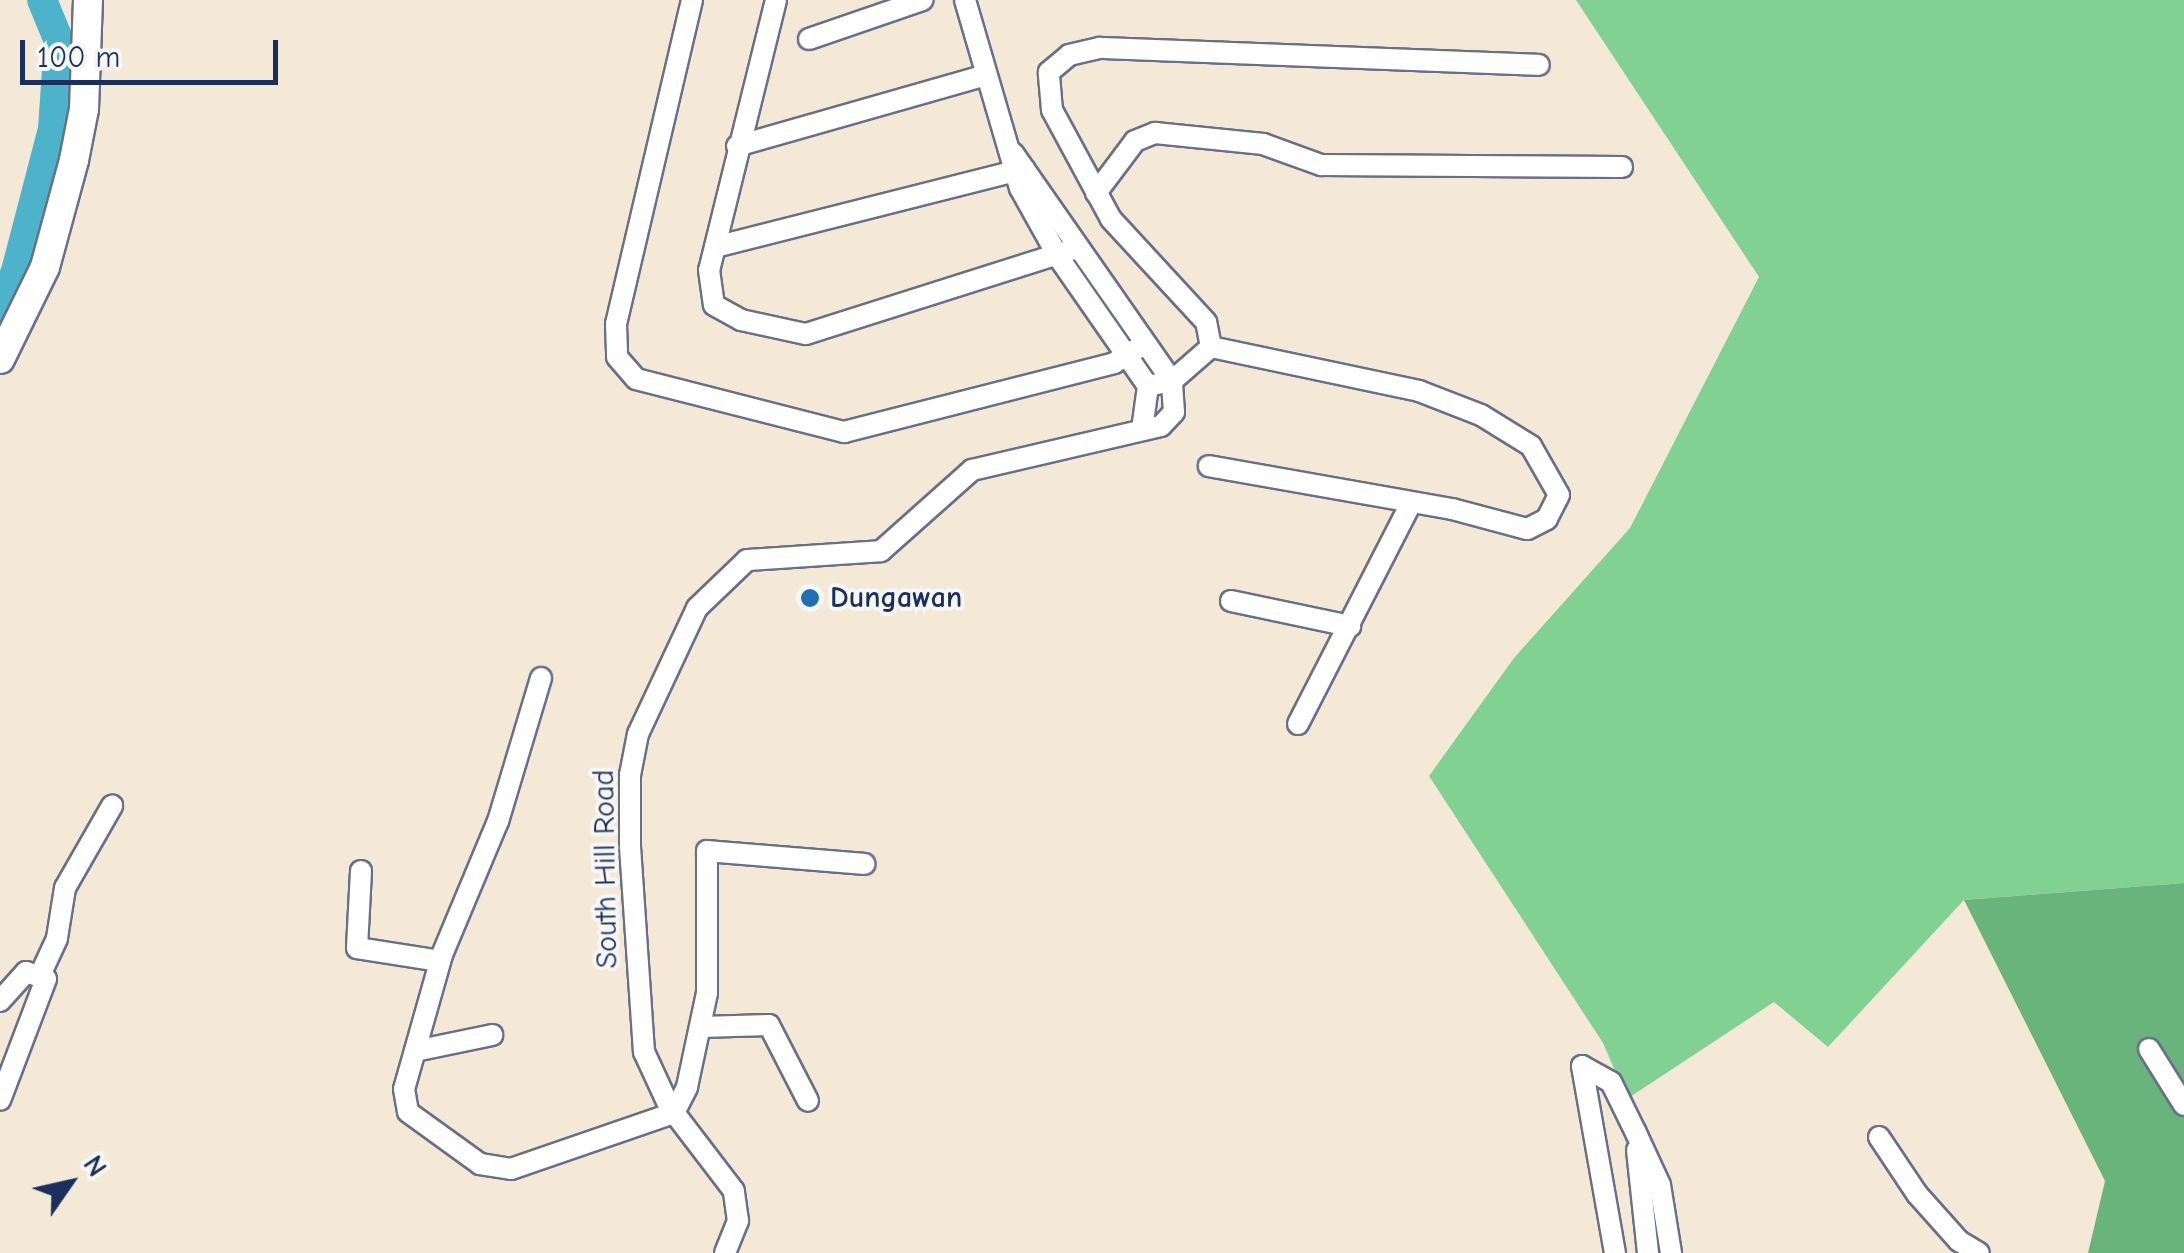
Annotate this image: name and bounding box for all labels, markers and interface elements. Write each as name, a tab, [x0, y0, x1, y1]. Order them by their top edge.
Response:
scale bar	[25, 20, 282, 82]
text: 100 m	[37, 40, 120, 75]
place label: Dungawan	[830, 580, 962, 616]
marker: Dungawan	[799, 587, 821, 609]
street label: South Hill Road	[586, 769, 626, 969]
north arrow	[20, 1133, 120, 1233]
text: N	[76, 1150, 113, 1183]

